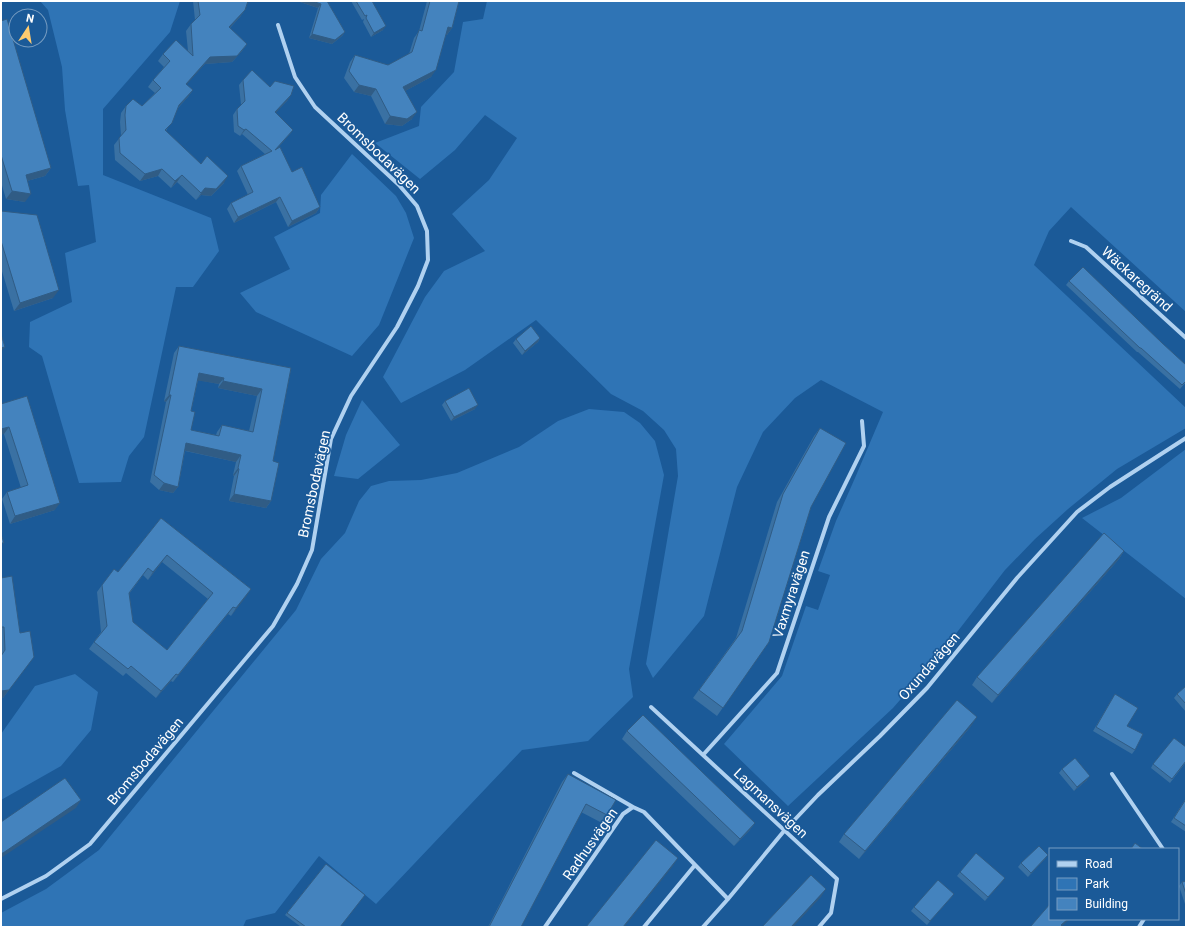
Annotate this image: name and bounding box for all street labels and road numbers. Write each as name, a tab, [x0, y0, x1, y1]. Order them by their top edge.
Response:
street label: Bromsbodavägen	[334, 109, 424, 197]
street label: Wäckaregränd	[1098, 243, 1176, 315]
street label: Bromsbodavägen	[295, 429, 333, 539]
street label: Vaxmyravägen	[769, 548, 813, 640]
street label: Oxundavägen	[895, 629, 963, 703]
street label: Bromsbodavägen	[104, 714, 186, 808]
street label: Lagmansvägen	[731, 765, 811, 841]
street label: Radhusvägen	[559, 805, 621, 883]

